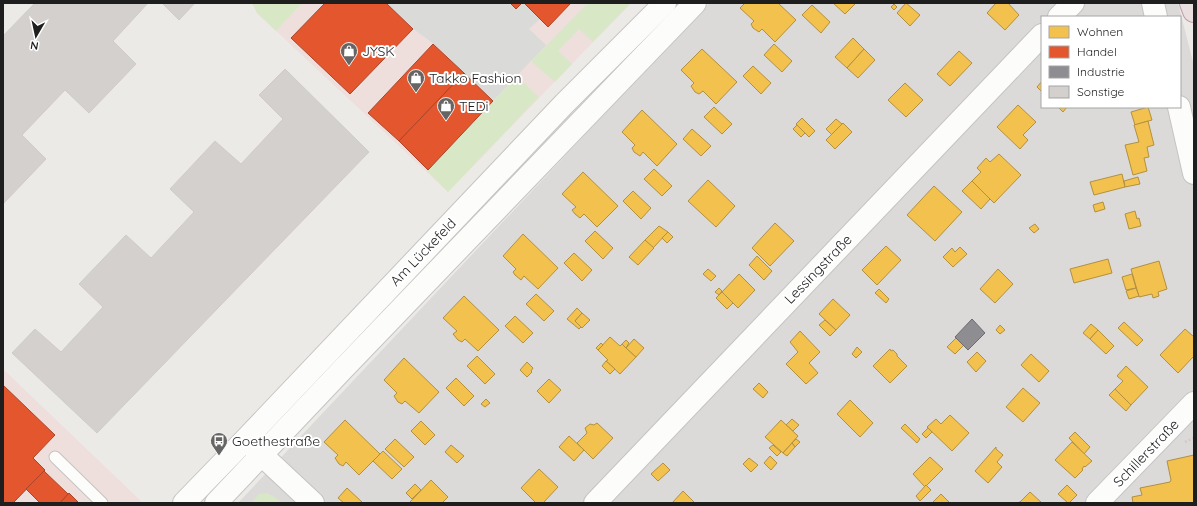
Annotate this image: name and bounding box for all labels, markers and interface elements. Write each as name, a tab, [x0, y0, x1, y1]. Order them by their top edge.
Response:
north arrow	[16, 16, 56, 56]
legend	[1041, 16, 1181, 108]
text: Wohnen	[1077, 24, 1123, 39]
text: N	[29, 38, 40, 53]
shop icon: JYSK	[339, 41, 359, 66]
place label: JYSK	[362, 42, 395, 60]
text: Handel	[1077, 44, 1117, 59]
text: Industrie	[1077, 64, 1125, 79]
shop icon: Takko Fashion	[406, 68, 426, 93]
place label: Takko Fashion	[429, 69, 522, 87]
text: Sonstige	[1077, 84, 1124, 99]
shop icon: TEDi	[436, 96, 456, 121]
place label: TEDi	[459, 97, 488, 115]
street label: Am Lückefeld	[386, 214, 460, 290]
street label: Lessingstraße	[780, 230, 856, 307]
street label: Schillerstraße	[1109, 415, 1183, 491]
bus stop icon: Goethestraße	[209, 431, 229, 456]
place label: Goethestraße	[232, 432, 320, 450]

